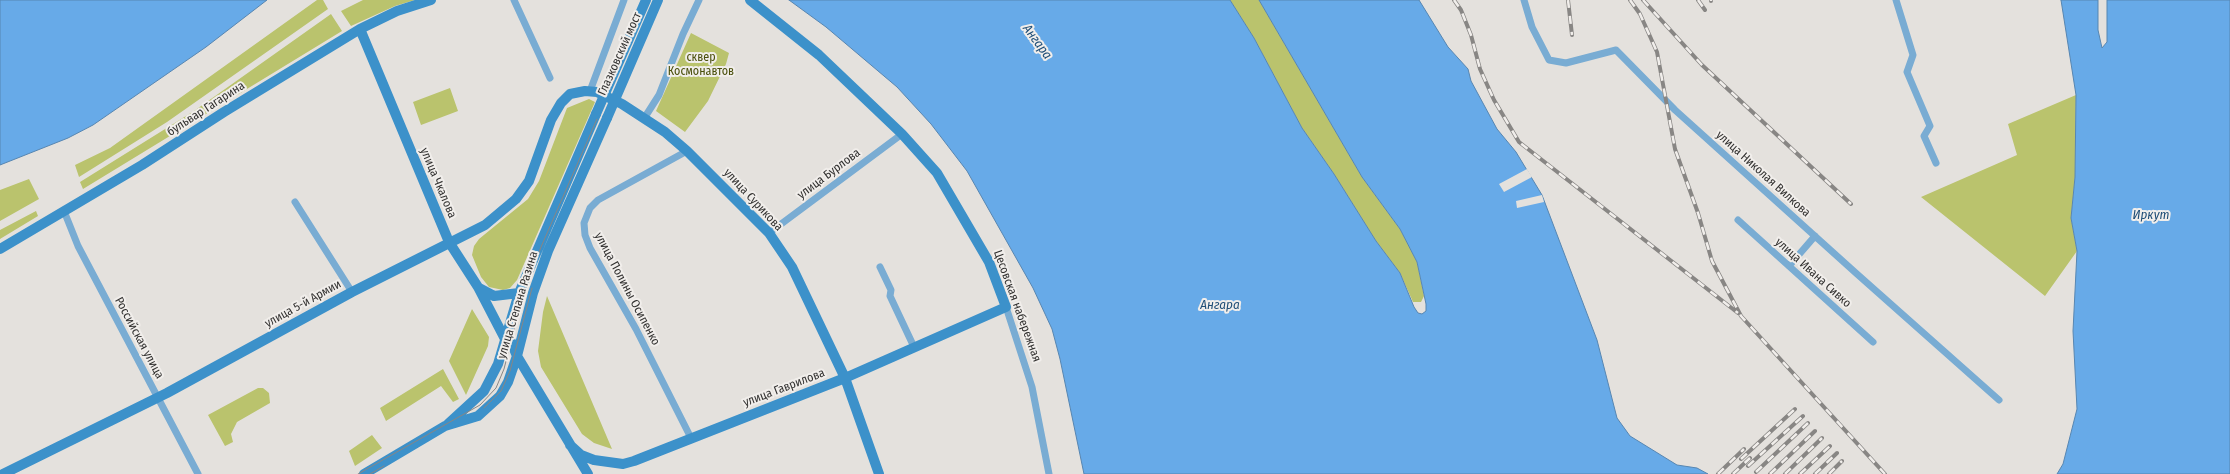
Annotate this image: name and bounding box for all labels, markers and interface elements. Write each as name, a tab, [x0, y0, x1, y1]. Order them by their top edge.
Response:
street label: Глазковский мост	[595, 10, 645, 98]
water label: Ангара	[1019, 21, 1055, 63]
park label: сквер Космонавтов	[668, 51, 734, 79]
street label: бульвар Гагарина	[165, 79, 247, 139]
street label: улица Николая Вилкова	[1713, 128, 1813, 220]
street label: улица Чкалова	[417, 146, 459, 220]
street label: улица Бурлова	[795, 146, 863, 202]
street label: улица Сурикова	[720, 166, 786, 234]
water label: Иркут	[2133, 207, 2169, 223]
street label: улица Полины Осипенко	[591, 230, 663, 348]
street label: улица Ивана Сивко	[1772, 235, 1854, 311]
street label: Цесовская набережная	[990, 248, 1044, 364]
street label: улица Степана Разина	[495, 249, 541, 361]
street label: улица 5-й Армии	[262, 277, 344, 331]
street label: Российская улица	[111, 295, 167, 381]
water label: Ангара	[1200, 297, 1240, 313]
street label: улица Гаврилова	[741, 366, 827, 410]

